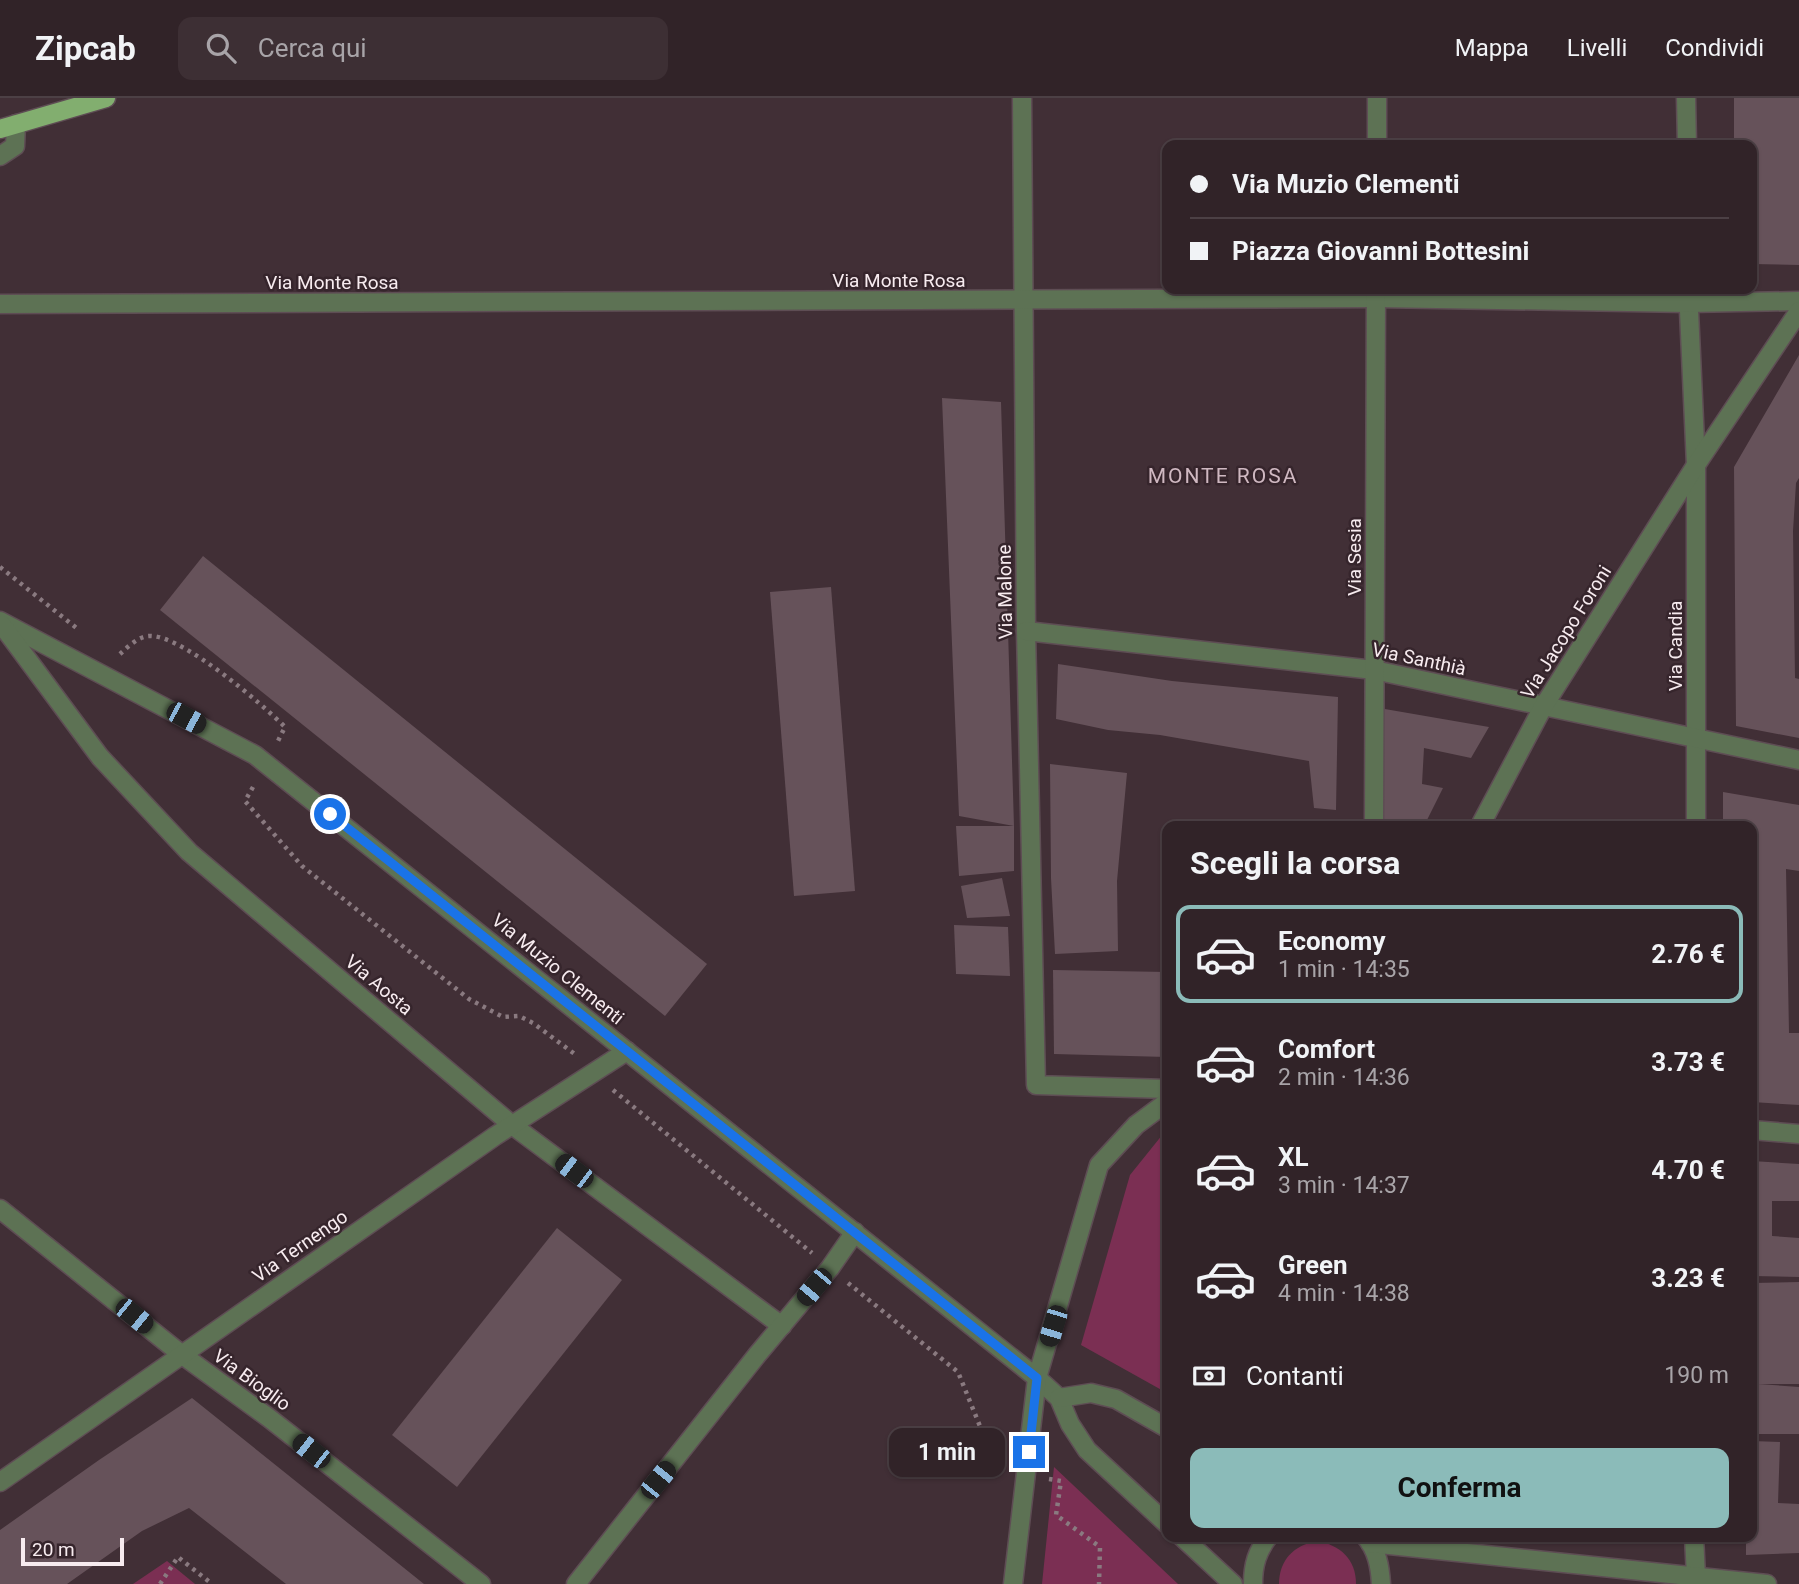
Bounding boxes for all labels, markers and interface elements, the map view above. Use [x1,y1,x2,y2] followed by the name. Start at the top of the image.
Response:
[178,17,668,80] search box
[35,29,136,68] text: Zipcab
[202,29,240,67] icon: search
[258,33,367,63] text: Cerca qui
[1455,34,1529,62] text: Mappa
[1567,34,1627,62] text: Livelli
[1665,34,1764,62] text: Condividi
[1232,169,1460,199] text: Via Muzio Clementi
[1232,236,1529,266] text: Piazza Giovanni Bottesini
[832,269,966,292] street label: Via Monte Rosa
[265,271,399,294] street label: Via Monte Rosa
[1148,464,1298,488] district label: MONTE ROSA
[1343,518,1366,596] street label: Via Sesia
[993,544,1017,640] street label: Via Malone
[1516,561,1616,703] street label: Via Jacopo Foroni
[1664,601,1687,691] street label: Via Candia
[1370,638,1468,680] street label: Via Santhià
[163,699,210,737] car
[314,798,346,830] route start
[1190,844,1400,882] text: Scegli la corsa
[487,909,629,1029] street label: Via Muzio Clementi
[1194,923,1257,986] icon: car
[1278,926,1385,956] text: Economy
[1651,939,1725,969] text: 2.76 €
[340,950,418,1020] street label: Via Aosta
[1278,956,1410,983] text: 1 min · 14:35
[1194,1031,1257,1094] icon: car
[1278,1034,1375,1064] text: Comfort
[1651,1047,1725,1077] text: 3.73 €
[1278,1064,1410,1091] text: 2 min · 14:36
[1194,1139,1257,1202] icon: car
[1278,1142,1309,1172] text: XL
[551,1150,598,1192] car
[1651,1155,1725,1185] text: 4.70 €
[1278,1172,1410,1199] text: 3 min · 14:37
[248,1205,352,1287] street label: Via Ternengo
[1194,1247,1257,1310] icon: car
[1278,1250,1348,1280] text: Green
[1651,1263,1725,1293] text: 3.23 €
[793,1264,836,1310] car
[1278,1280,1410,1307] text: 4 min · 14:38
[112,1295,157,1337] car
[1037,1303,1070,1349] car
[209,1344,295,1416] street label: Via Bioglio
[1190,1357,1228,1395] icon: cash
[1246,1361,1344,1391] text: Contanti
[1664,1362,1729,1389] text: 190 m
[889,1428,1004,1476] callout: 1 min
[288,1430,335,1472] car
[1013,1436,1045,1468] route end
[918,1439,976,1466] text: 1 min
[1190,1448,1729,1528] button: Conferma
[637,1457,680,1503] car
[21,1535,124,1567] scale bar
[32,1538,75,1561] text: 20 m

